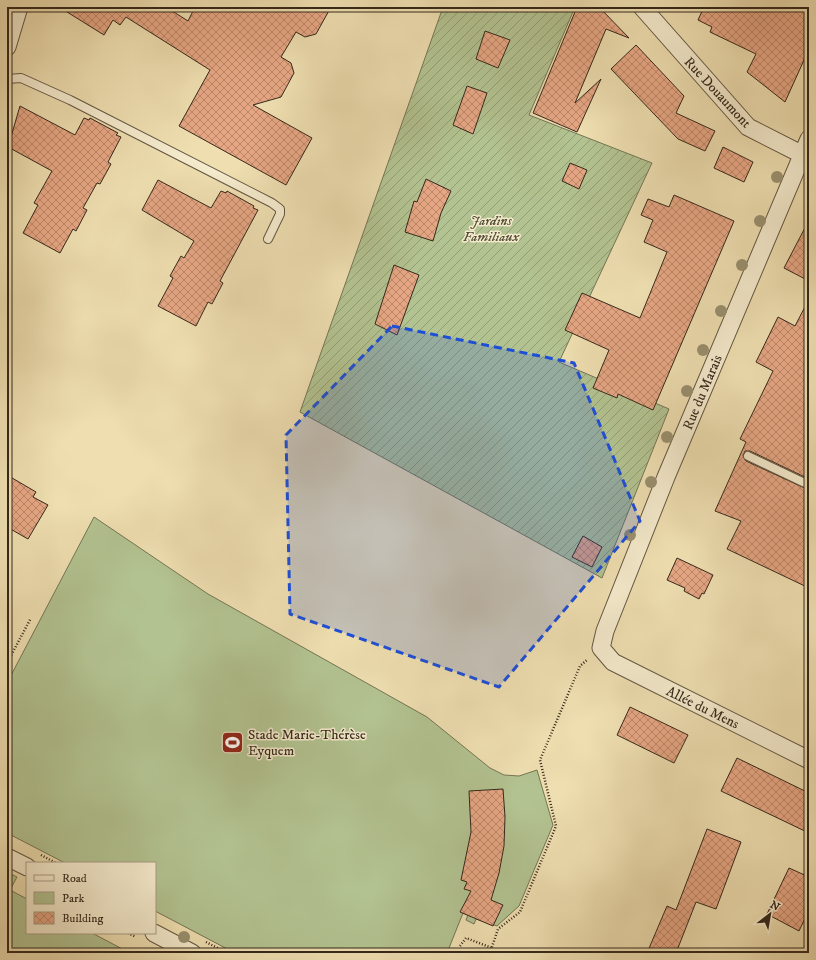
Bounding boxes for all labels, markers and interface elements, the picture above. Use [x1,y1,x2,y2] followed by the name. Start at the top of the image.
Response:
[680,53,755,132] street label: Rue Douaumont
[463,212,521,246] park label: Jardins Familiaux
[679,352,727,433] street label: Rue du Marais
[663,682,742,733] street label: Allée du Mens
[248,726,366,760] place label: Stade Marie-Thérèse Eyquem
[220,729,246,755] sports icon: Stade Marie-Thérèse Eyquem
[26,862,156,934] legend
[62,871,87,886] text: Road
[62,891,84,906] text: Park
[750,894,790,934] north arrow
[767,898,782,915] text: N
[62,911,103,926] text: Building

